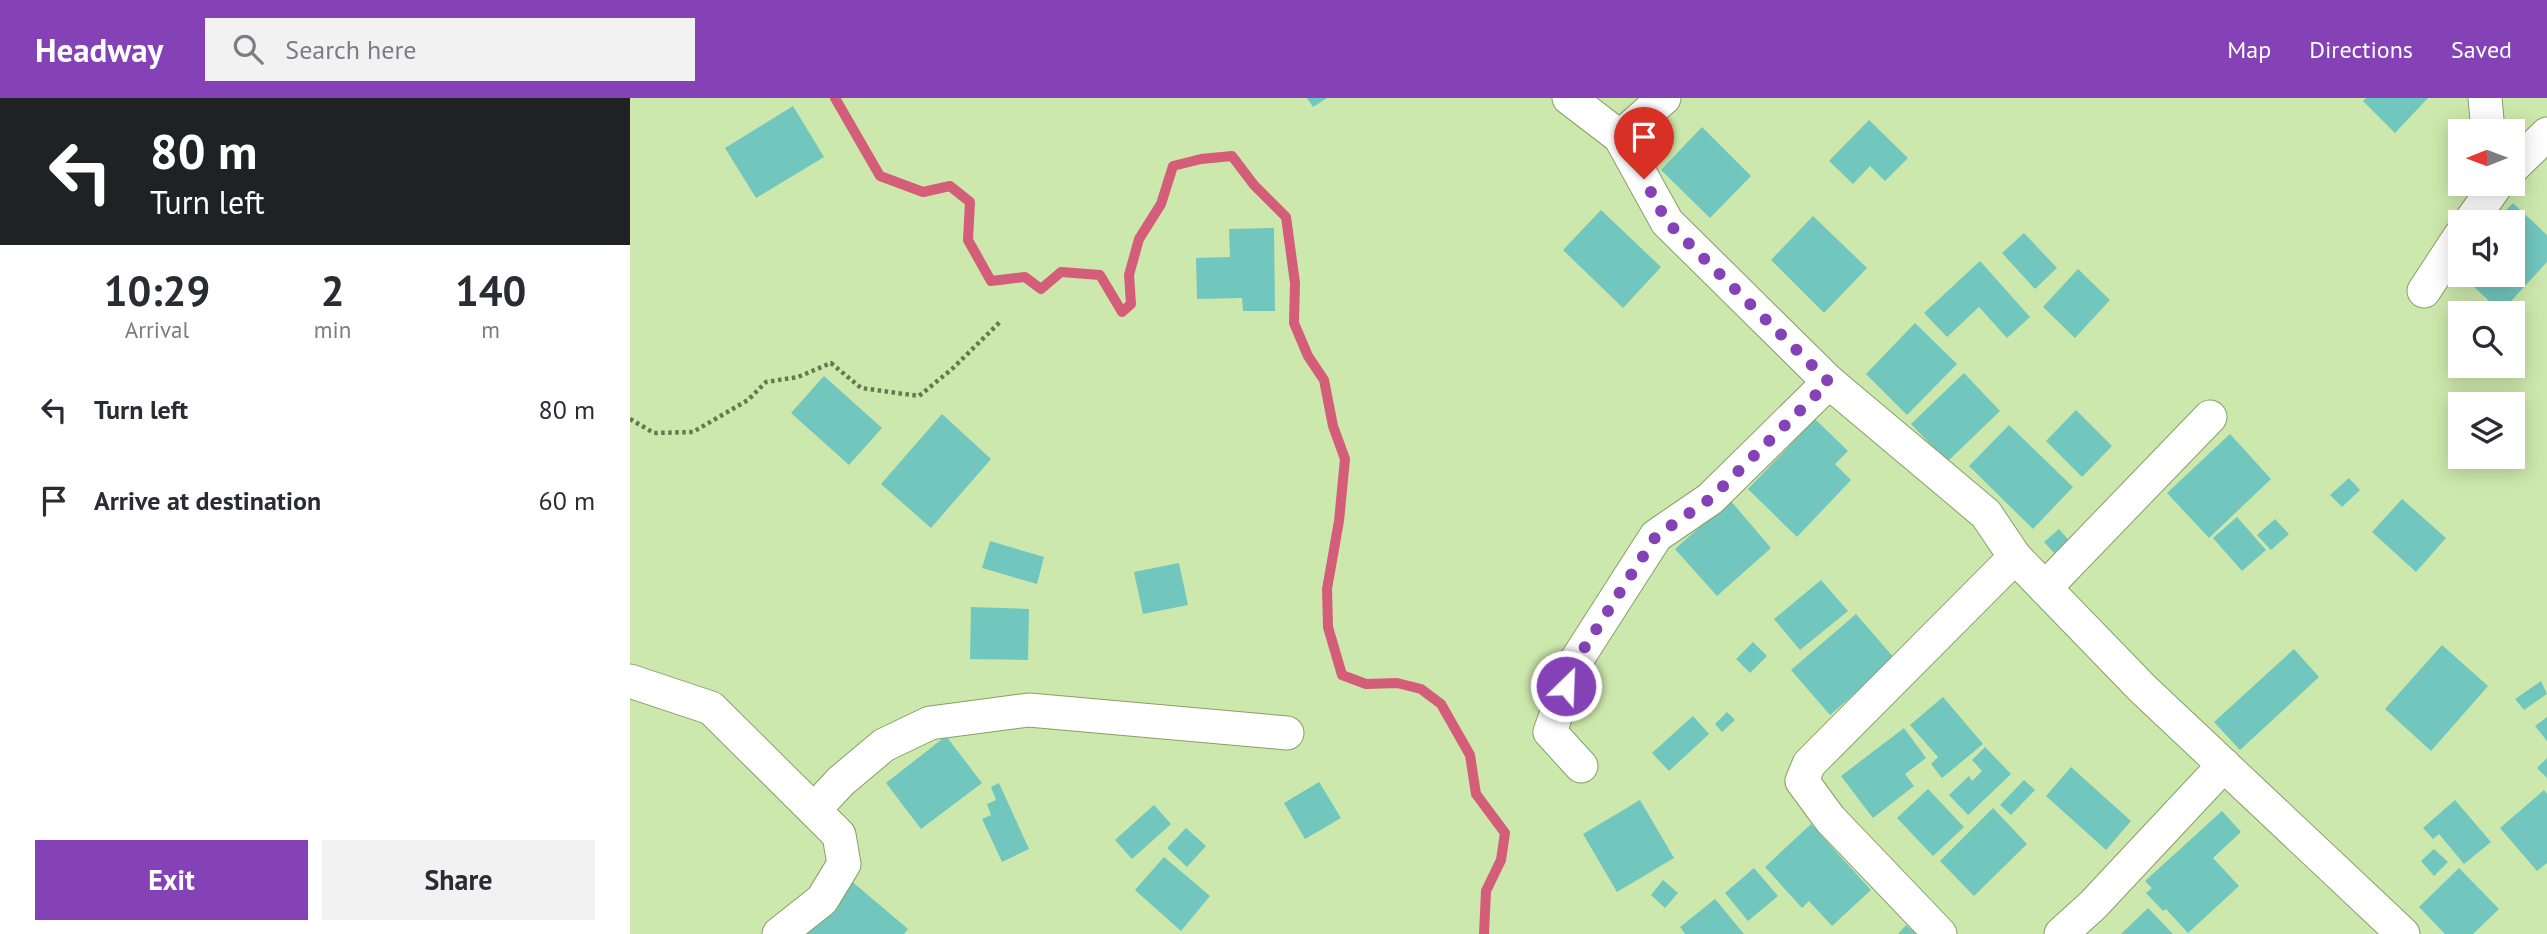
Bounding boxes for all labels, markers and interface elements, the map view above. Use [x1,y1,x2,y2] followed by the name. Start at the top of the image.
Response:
[205,18,695,81] search box
[35,28,163,71] text: Headway
[229,30,267,68] icon: search
[285,33,416,66] text: Search here
[2227,34,2271,65] text: Map
[2309,34,2413,65] text: Directions
[2451,34,2512,65] text: Saved
[1614,107,1674,179] pin
[1625,118,1663,156] icon: arrive
[150,119,257,183] text: 80 m
[2448,119,2525,196] north arrow
[2448,119,2525,469] map controls
[35,126,126,217] icon: left
[150,181,265,223] text: Turn left
[2448,210,2525,287] button: sound
[104,263,210,318] text: 10:29
[321,263,344,318] text: 2
[455,263,526,318] text: 140
[2448,301,2525,378] button: search
[125,315,189,344] text: Arrival
[314,315,351,344] text: min
[481,315,500,344] text: m
[35,391,73,429] icon: left
[2448,392,2525,469] button: layers
[94,393,188,426] text: Turn left
[539,393,595,426] text: 80 m
[35,482,73,520] icon: arrive
[94,484,321,517] text: Arrive at destination
[539,484,595,517] text: 60 m
[1529,649,1603,723] position arrow
[35,840,308,920] button: Exit
[322,840,595,920] button: Share

